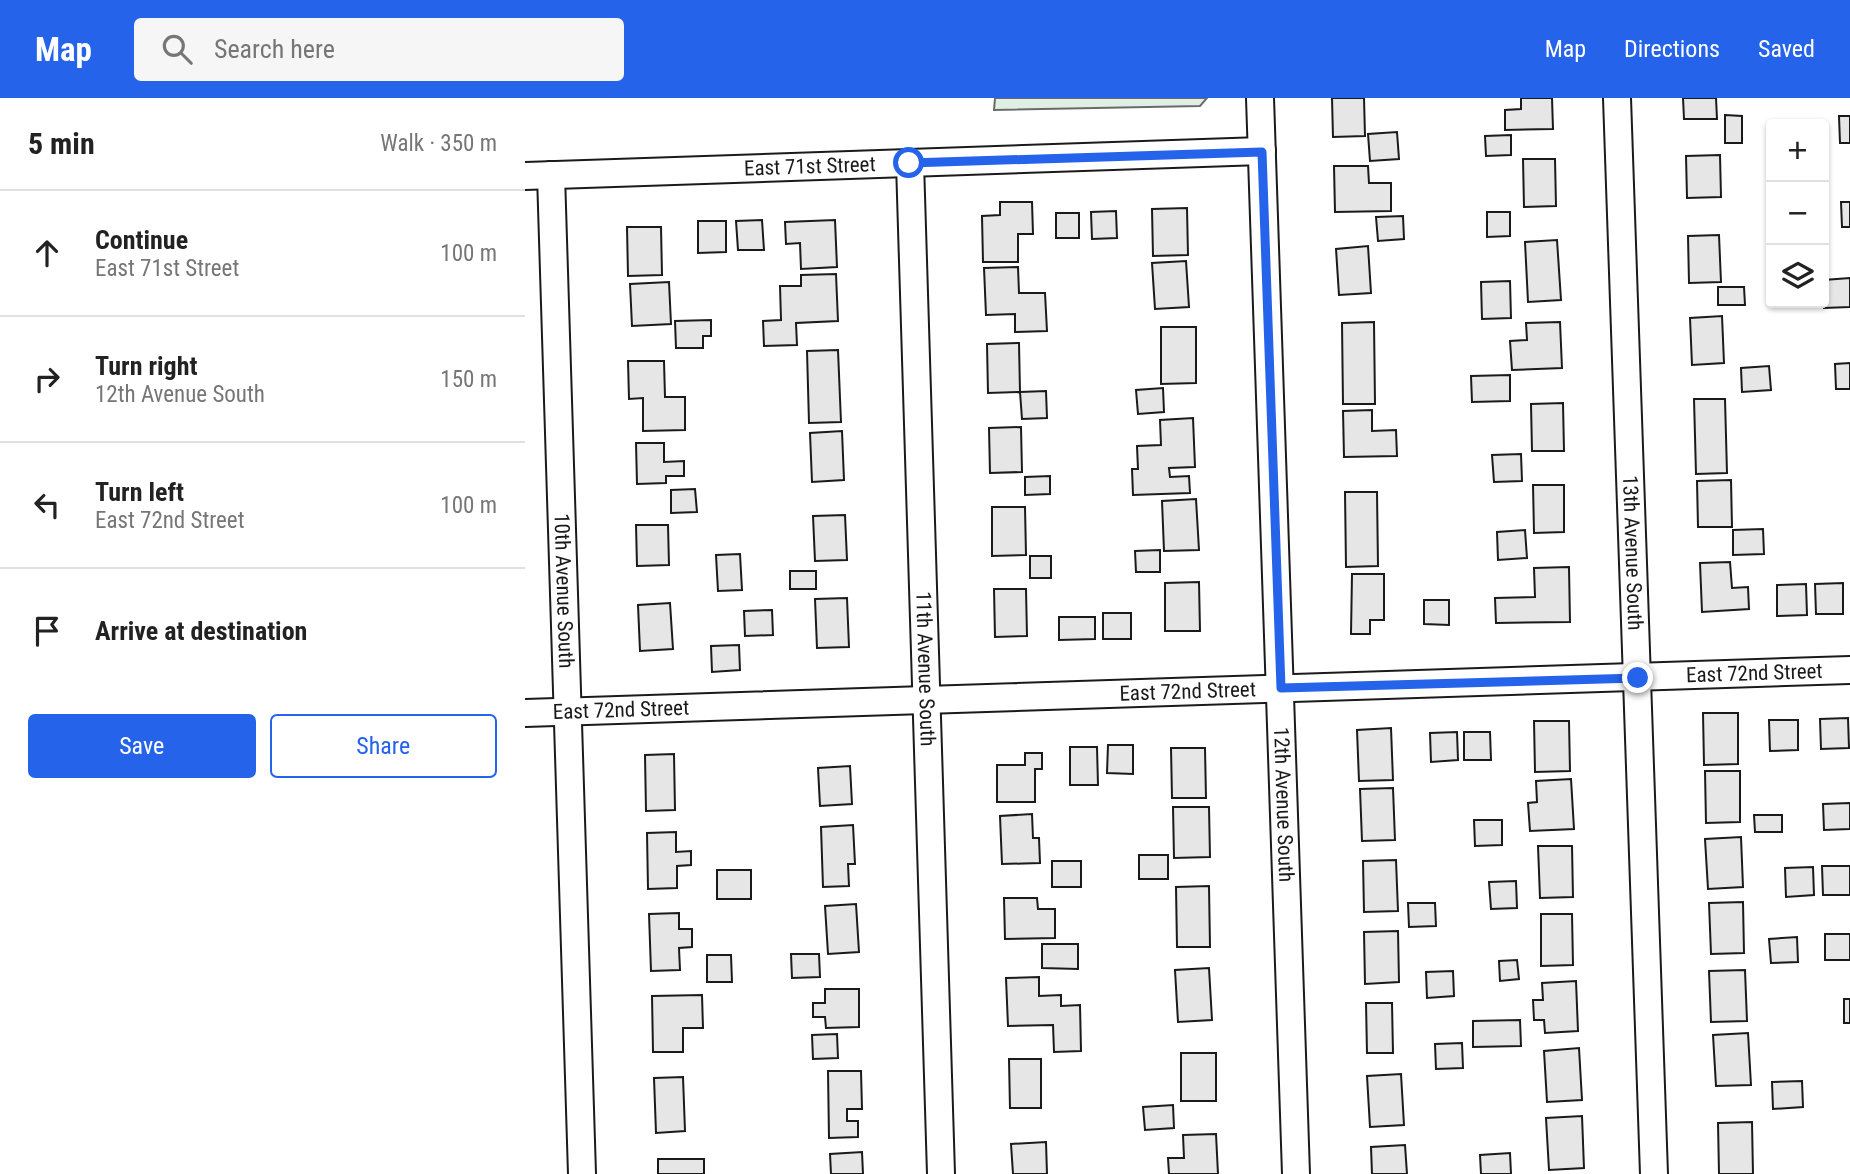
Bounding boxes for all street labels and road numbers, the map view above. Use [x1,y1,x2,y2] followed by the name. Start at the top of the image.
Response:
[744,152,876,181] street label: East 71st Street
[1618,475,1647,631] street label: 13th Avenue South
[550,513,578,669] street label: 10th Avenue South
[911,591,940,747] street label: 11th Avenue South
[1686,659,1823,687] street label: East 72nd Street
[1119,677,1256,706] street label: East 72nd Street
[552,696,690,724] street label: East 72nd Street
[1269,727,1298,883] street label: 12th Avenue South

